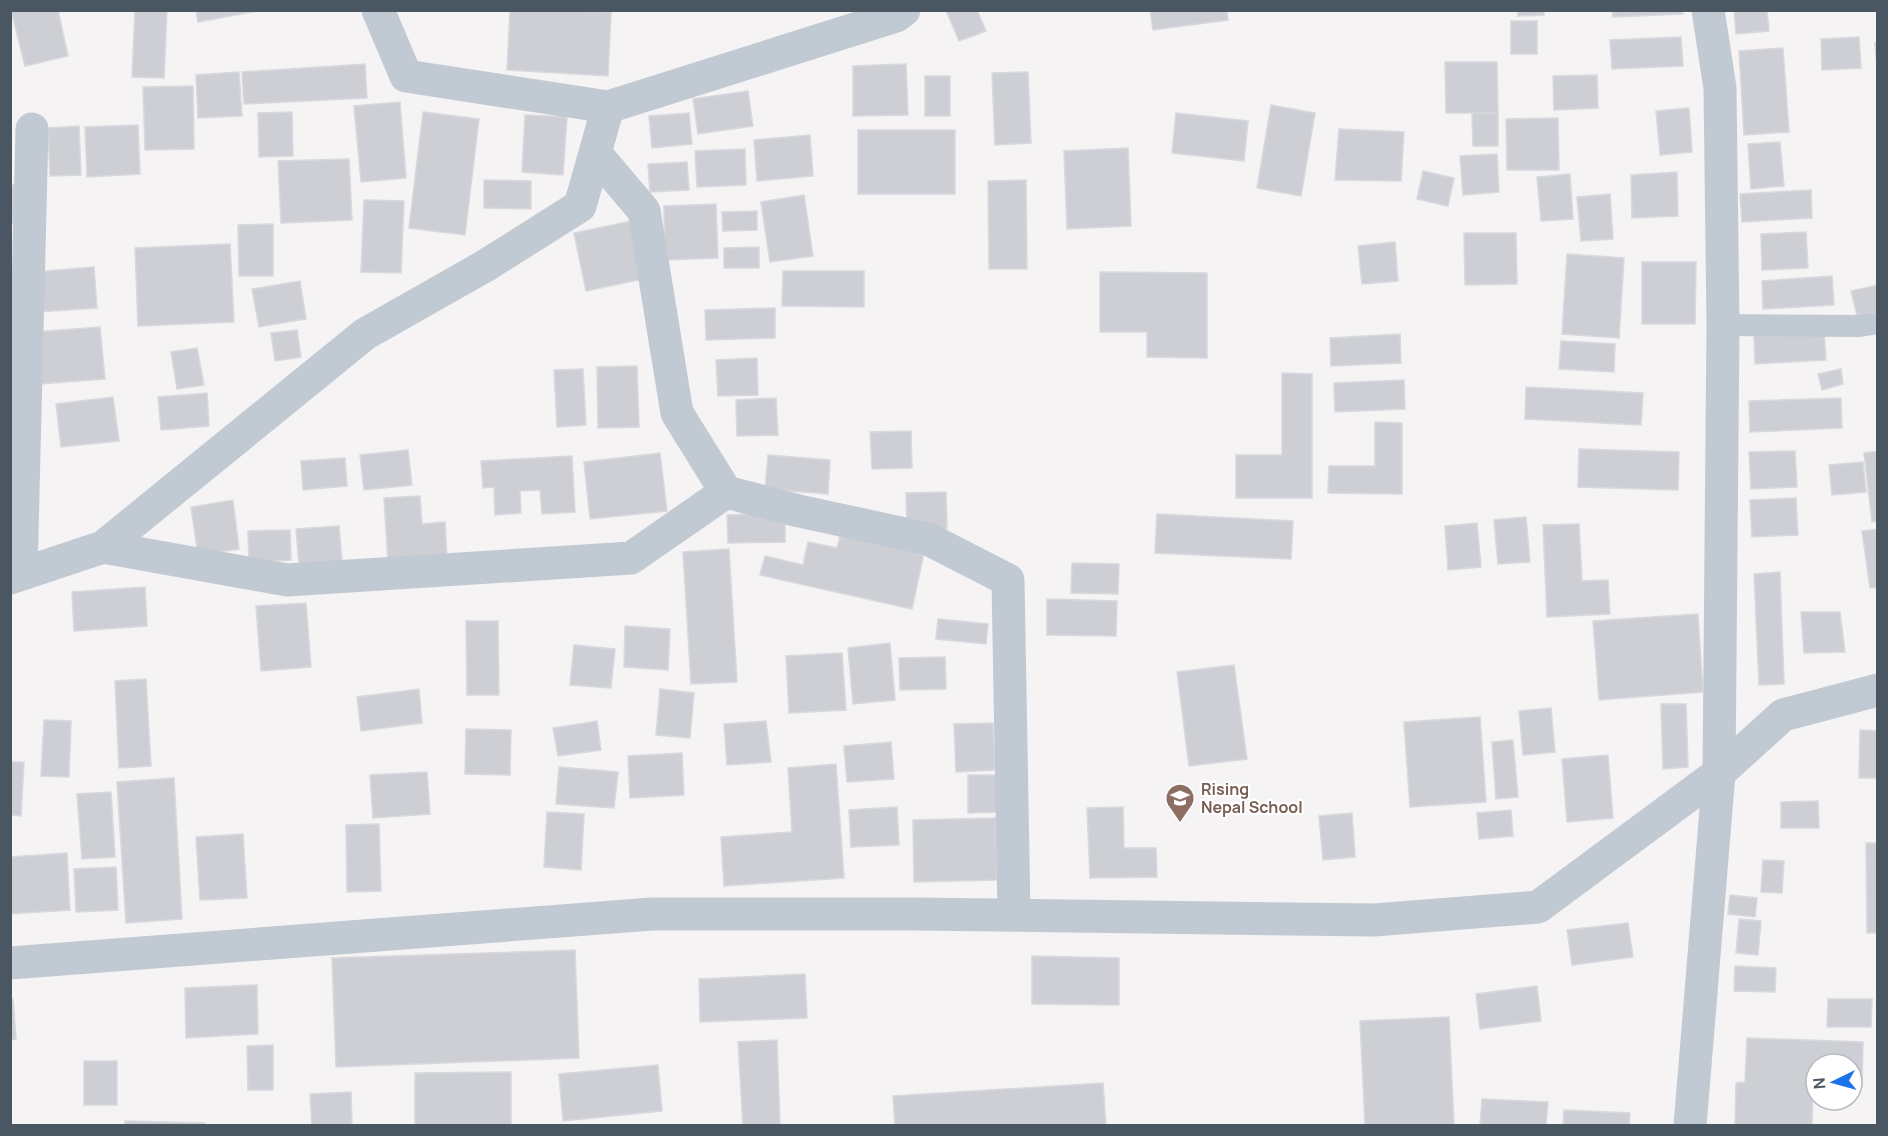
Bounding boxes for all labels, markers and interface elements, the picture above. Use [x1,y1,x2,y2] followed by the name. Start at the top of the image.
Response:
[1201,778,1303,818] place label: Rising Nepal School
[1164,782,1196,824] school or university icon: Rising Nepal School
[1804,1052,1864,1112] north arrow
[1808,1077,1831,1090] text: N

